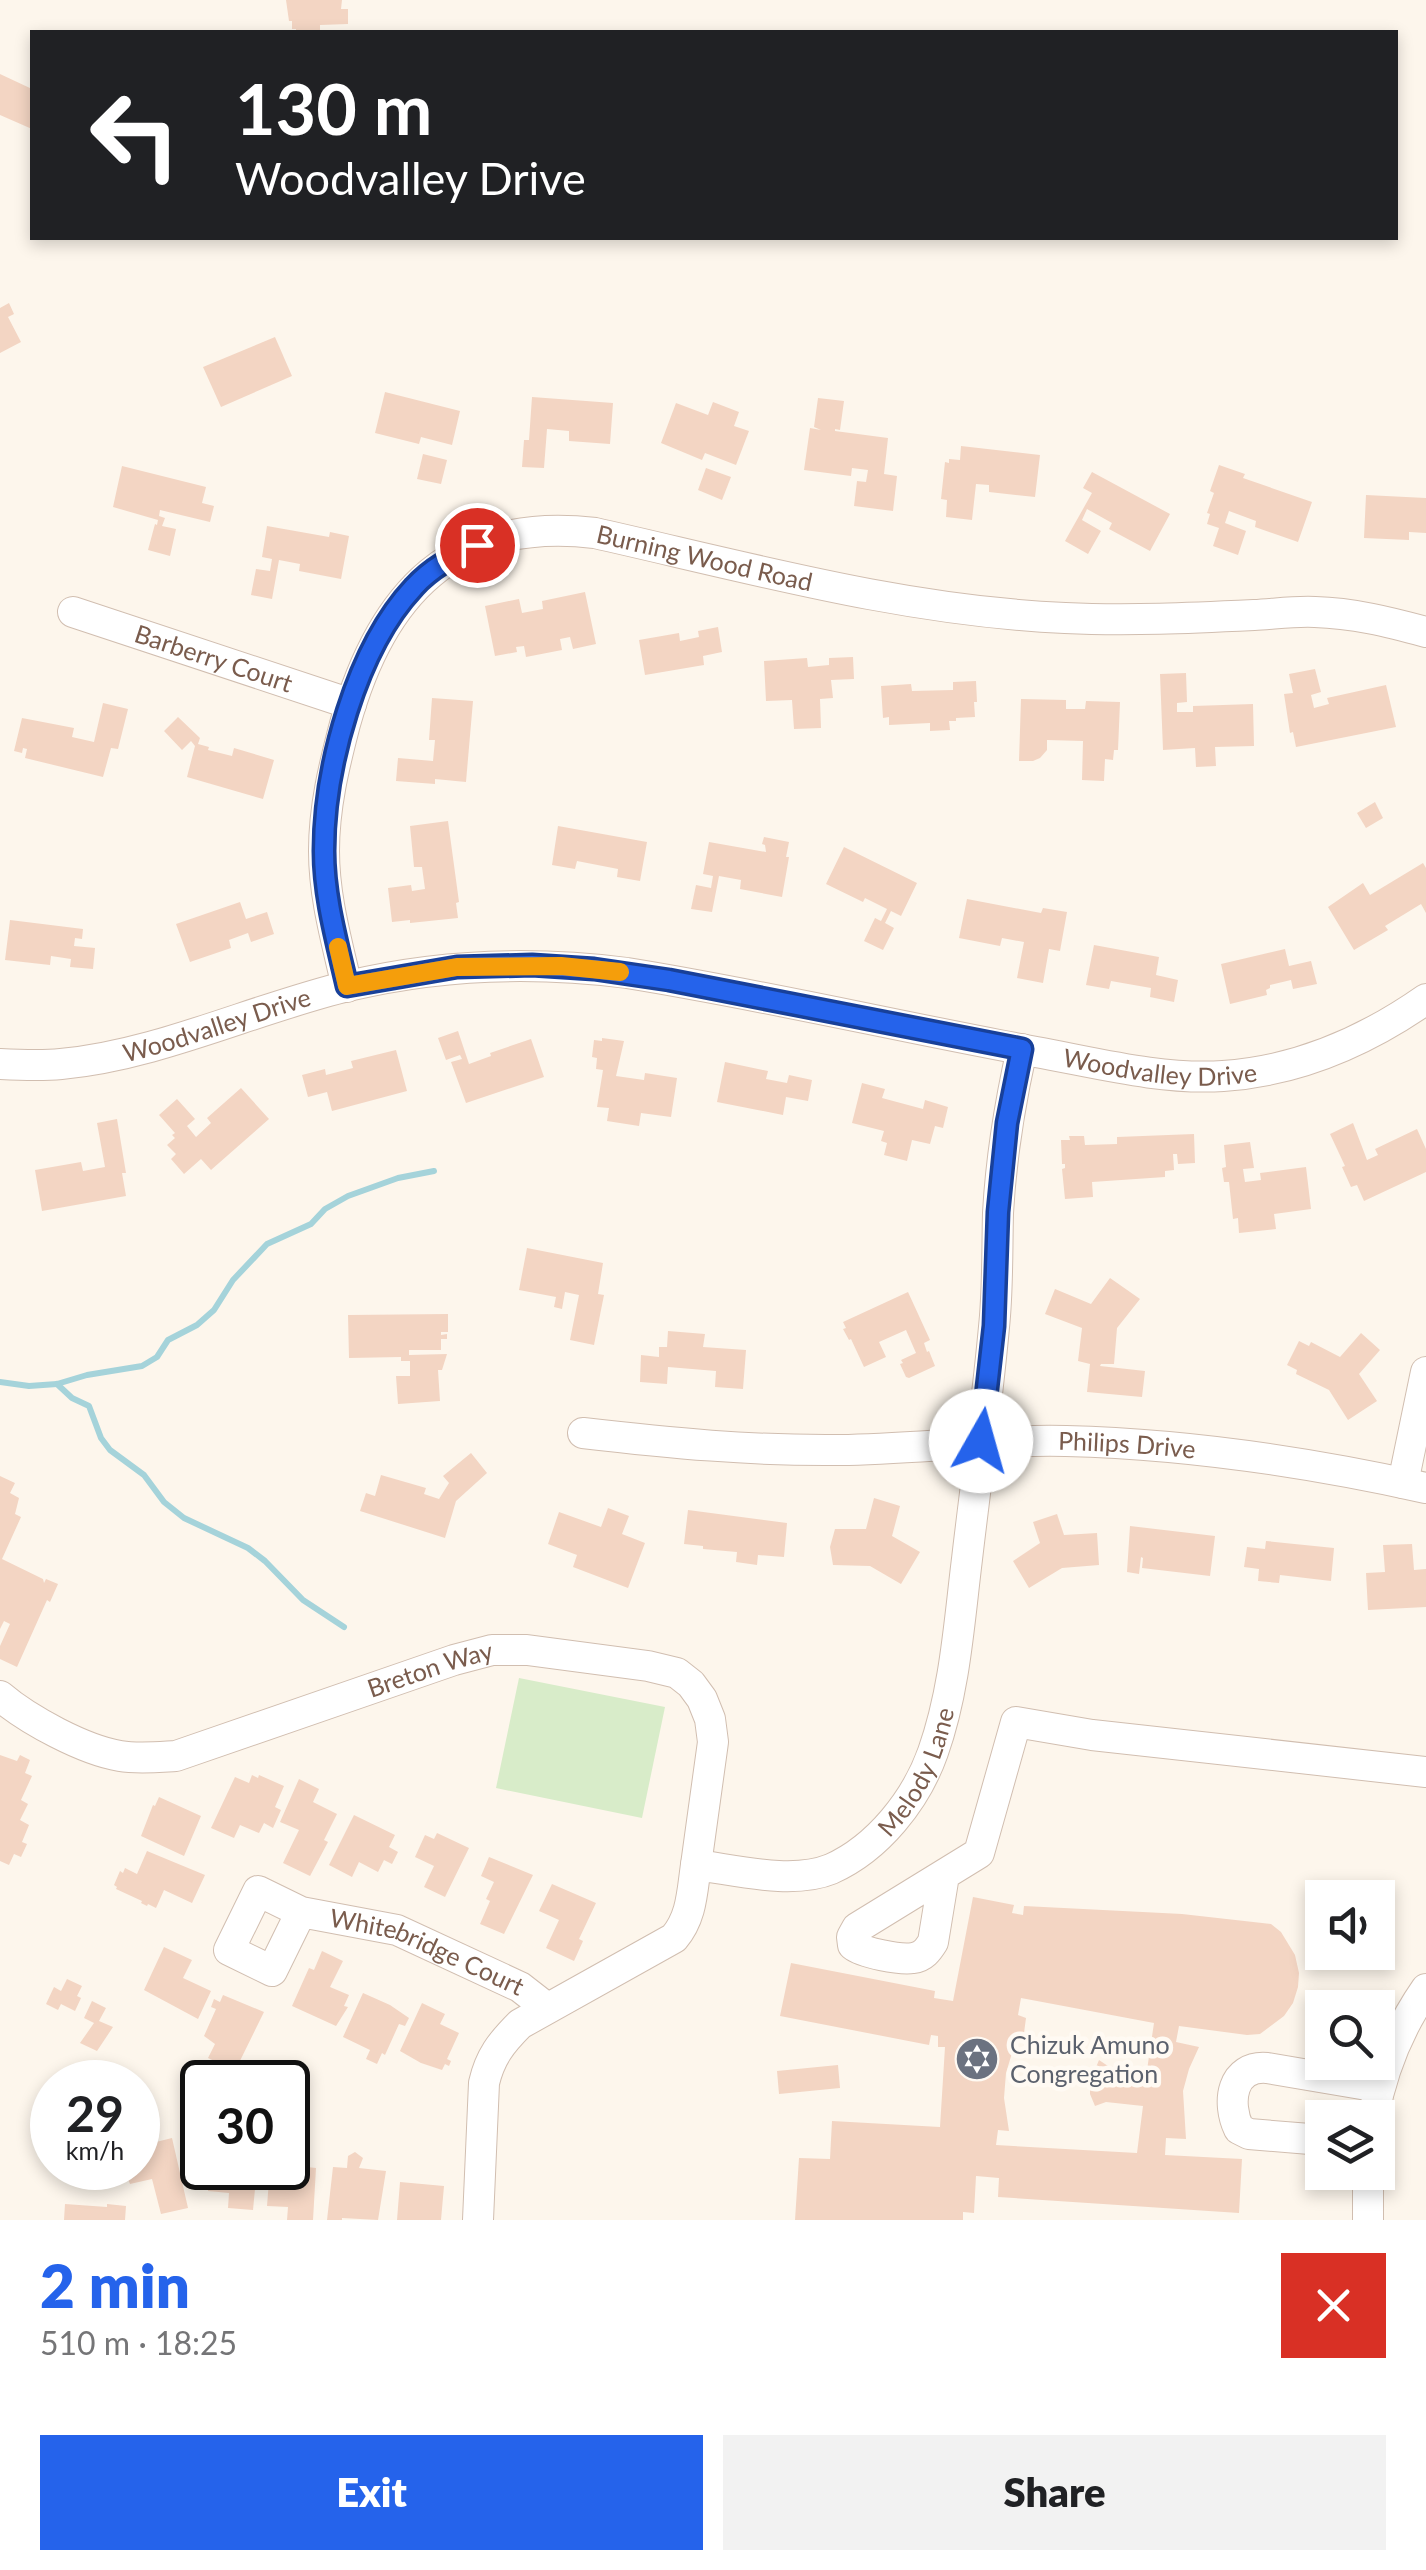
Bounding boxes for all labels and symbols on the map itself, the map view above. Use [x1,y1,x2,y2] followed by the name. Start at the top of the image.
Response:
[435,503,520,588] pin
[594,518,815,596] street label: Burning Wood Road
[131,617,297,698] street label: Barberry Court
[120,981,314,1067] street label: Woodvalley Drive
[1061,1042,1259,1091] street label: Woodvalley Drive
[929,1389,1033,1493] position arrow
[1058,1425,1197,1464] street label: Philips Drive
[363,1634,496,1703] street label: Breton Way
[871,1704,959,1842] street label: Melody Lane
[328,1902,529,2001] street label: Whitebridge Court
[1010,2029,1170,2088] place label: Chizuk Amuno Congregation
[954,2036,1000,2082] synagogue icon: Chizuk Amuno Congregation
[180,2060,310,2190] speed limit sign: 30

